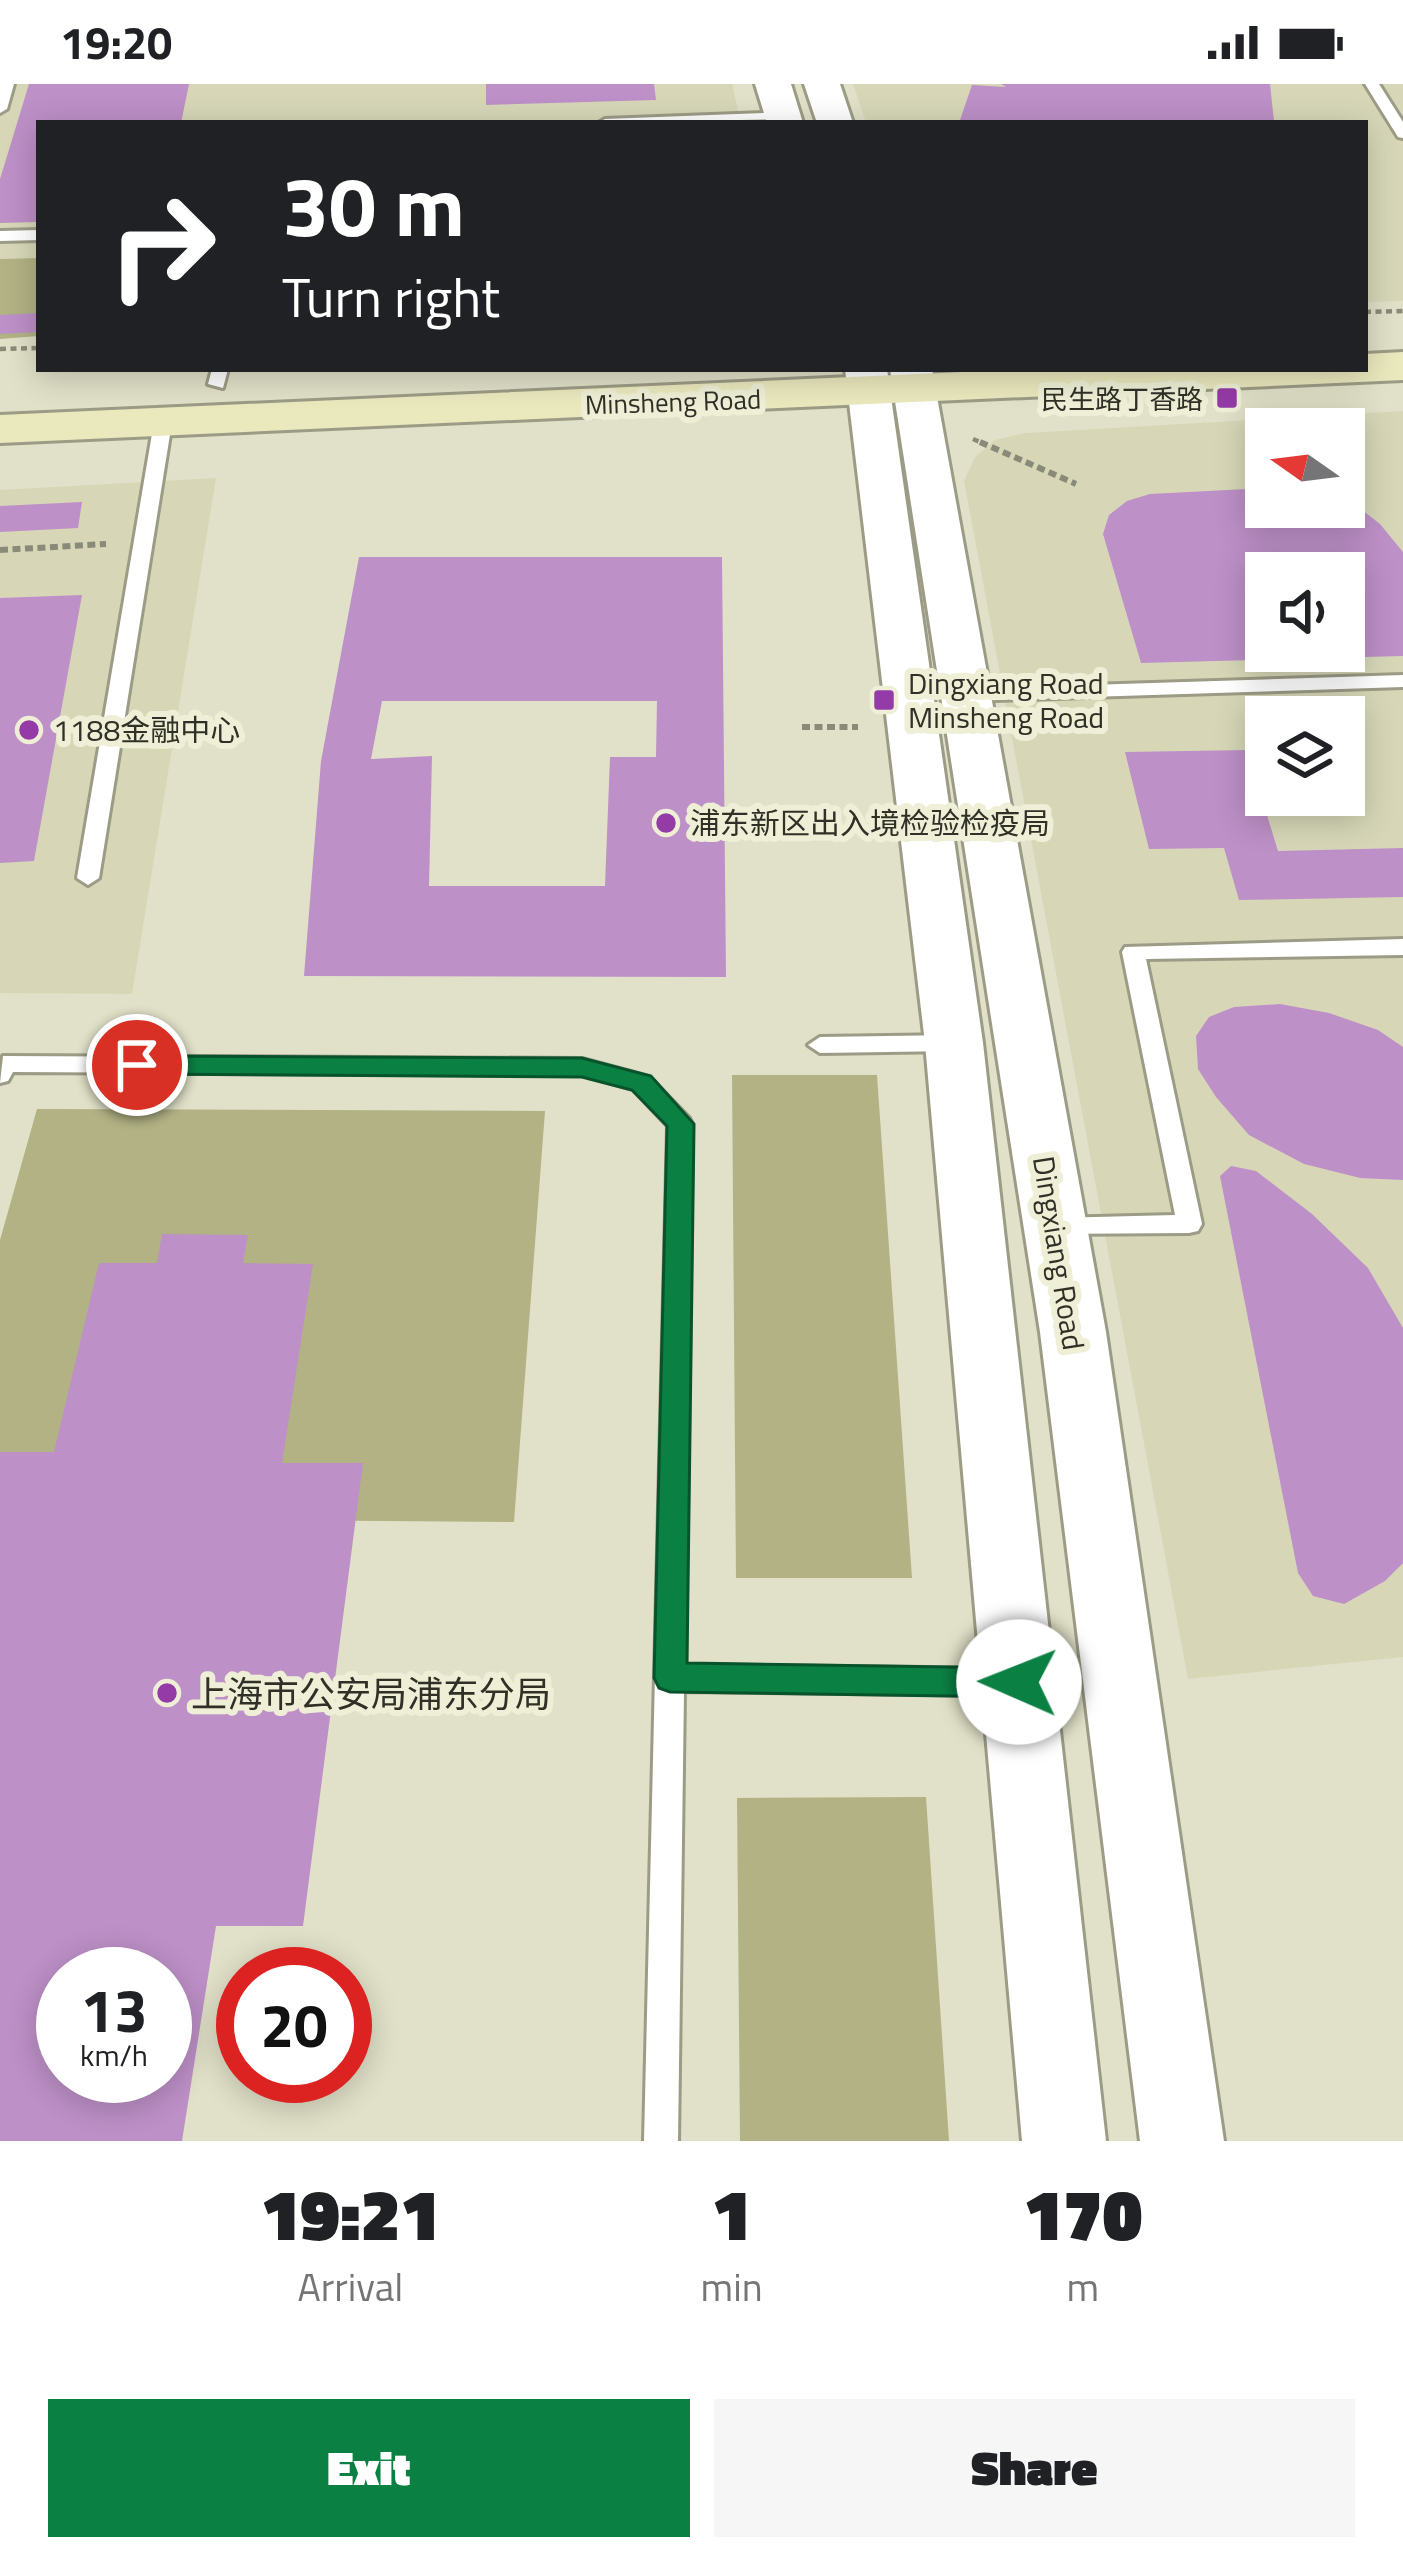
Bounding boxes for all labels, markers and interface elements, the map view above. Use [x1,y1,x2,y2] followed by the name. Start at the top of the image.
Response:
[60,8,172,76] text: 19:20
[282,141,465,269] text: 30 m
[84,168,240,324] icon: right
[282,256,500,338] text: Turn right
[584,377,762,425] street label: Minsheng Road
[1041,378,1203,419] place label: 民生路丁香路
[1214,385,1240,411] marker: 民生路丁香路
[1245,408,1365,528] north arrow
[1245,408,1365,816] map controls
[1245,552,1365,672] button: sound
[908,660,1104,740] place label: Dingxiang Road Minsheng Road
[871,687,897,713] marker: Dingxiang Road Minsheng Road
[1245,696,1365,816] button: layers
[53,707,240,753] place label: 1188金融中心
[16,717,42,743] marker: 1188金融中心
[690,800,1050,846] place label: 浦东新区出入境检验检疫局
[653,810,679,836] marker: 浦东新区出入境检验检疫局
[86,1014,188,1116] pin
[104,1032,170,1098] icon: arrive
[1021,1153,1097,1353] street label: Dingxiang Road
[956,1619,1082,1745] position arrow
[191,1666,551,1721] place label: 上海市公安局浦东分局
[154,1680,180,1706] marker: 上海市公安局浦东分局
[216,1947,372,2103] speed limit sign: 20
[80,1964,148,2055] text: 13
[80,2032,148,2078] text: km/h
[261,2158,440,2268] text: 19:21
[712,2158,751,2268] text: 1
[1023,2158,1142,2268] text: 170
[297,2257,403,2316] text: Arrival
[701,2257,763,2316] text: min
[1067,2257,1099,2316] text: m
[48,2399,690,2537] button: Exit
[714,2399,1355,2537] button: Share

